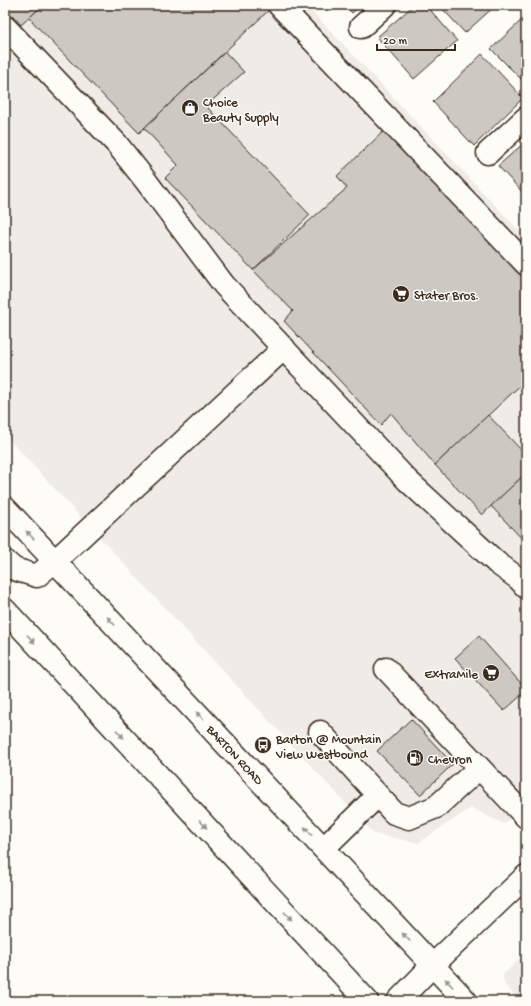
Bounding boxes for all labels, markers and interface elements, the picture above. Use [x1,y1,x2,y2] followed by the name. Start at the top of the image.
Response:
[377,26,455,52] scale bar
[383,35,408,49] text: 20 m
[202,96,279,126] place label: Choice Beauty Supply
[180,98,200,118] shop icon: Choice Beauty Supply
[391,284,411,304] supermarket icon: Stater Bros.
[414,289,479,304] place label: Stater Bros.
[26,530,35,539] one-way arrow
[106,616,116,626] one-way arrow
[27,634,36,644] one-way arrow
[481,663,501,683] supermarket icon: ExtraMile
[425,668,478,683] place label: ExtraMile
[195,711,205,721] one-way arrow
[202,722,266,789] street label: BARTON ROAD
[115,729,124,739] one-way arrow
[275,733,382,763] place label: Barton @ Mountain View Westbound
[253,735,273,755] bus stop icon: Barton @ Mountain View Westbound
[405,748,425,768] fuel station icon: Chevron
[428,753,473,768] place label: Chevron
[199,819,208,830] one-way arrow
[304,827,313,836] one-way arrow
[284,911,293,921] one-way arrow
[402,932,411,942] one-way arrow
[445,978,454,988] one-way arrow

